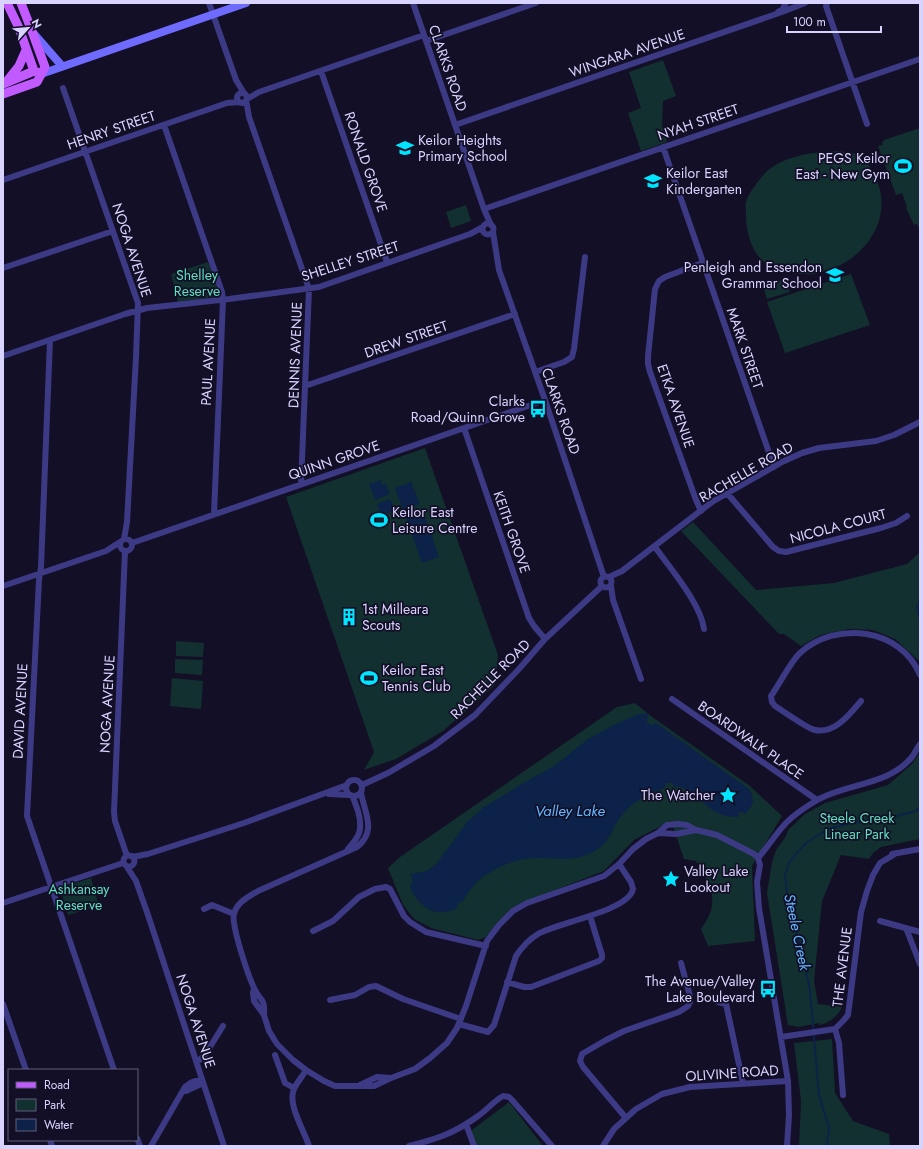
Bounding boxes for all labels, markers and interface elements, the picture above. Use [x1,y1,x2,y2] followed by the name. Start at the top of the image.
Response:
[8,8,48,48] north arrow
[787,8,881,34] scale bar
[793,13,826,31] text: 100 m
[28,16,46,31] text: N
[424,22,472,114] street label: CLARKS ROAD
[566,24,688,82] street label: WINGARA AVENUE
[655,99,742,145] street label: NYAH STREET
[64,105,158,154] street label: HENRY STREET
[339,109,393,215] street label: RONALD GROVE
[418,130,507,166] place label: Keilor Heights Primary School
[395,138,415,158] school or university icon: Keilor Heights Primary School
[796,148,890,184] place label: PEGS Keilor East - New Gym
[893,156,913,176] sports icon: PEGS Keilor East - New Gym
[666,163,742,199] place label: Keilor East Kindergarten
[643,171,663,191] school or university icon: Keilor East Kindergarten
[107,200,157,300] street label: NOGA AVENUE
[299,236,402,286] street label: SHELLEY STREET
[684,257,822,293] place label: Penleigh and Essendon Grammar School
[174,265,220,301] park label: Shelley Reserve
[825,265,845,285] school or university icon: Penleigh and Essendon Grammar School
[283,302,307,408] street label: DENNIS AVENUE
[722,305,768,392] street label: MARK STREET
[362,315,451,363] street label: DREW STREET
[196,318,220,406] street label: PAUL AVENUE
[652,361,700,451] street label: ETKA AVENUE
[537,365,585,457] street label: CLARKS ROAD
[411,391,525,427] place label: Clarks Road/Quinn Grove
[528,399,548,419] bus stop icon: Clarks Road/Quinn Grove
[286,435,382,485] street label: QUINN GROVE
[695,437,797,507] street label: RACHELLE ROAD
[489,488,535,576] street label: KEITH GROVE
[392,502,477,538] place label: Keilor East Leisure Centre
[788,503,889,548] street label: NICOLA COURT
[369,510,389,530] sports icon: Keilor East Leisure Centre
[362,599,428,635] place label: 1st Milleara Scouts
[339,607,359,627] building icon: 1st Milleara Scouts
[446,635,534,723] street label: RACHELLE ROAD
[94,655,120,753] street label: NOGA AVENUE
[382,660,451,696] place label: Keilor East Tennis Club
[8,663,32,759] street label: DAVID AVENUE
[359,668,379,688] sports icon: Keilor East Tennis Club
[694,696,808,784] street label: BOARDWALK PLACE
[641,785,715,805] place label: The Watcher
[718,785,738,805] place icon: The Watcher
[535,800,605,822] water label: Valley Lake
[820,808,895,844] park label: Steele Creek Linear Park
[684,861,749,897] place label: Valley Lake Lookout
[661,869,681,889] place icon: Valley Lake Lookout
[49,879,110,915] park label: Ashkansay Reserve
[778,892,816,973] water label: Steele Creek
[827,926,857,1008] street label: THE AVENUE
[171,971,221,1071] street label: NOGA AVENUE
[645,971,756,1007] place label: The Avenue/Valley Lake Boulevard
[758,979,778,999] bus stop icon: The Avenue/Valley Lake Boulevard
[685,1060,779,1086] street label: OLIVINE ROAD
[8,1069,138,1141] legend
[44,1076,70,1094] text: Road
[44,1096,66,1114] text: Park
[44,1116,75,1134] text: Water

